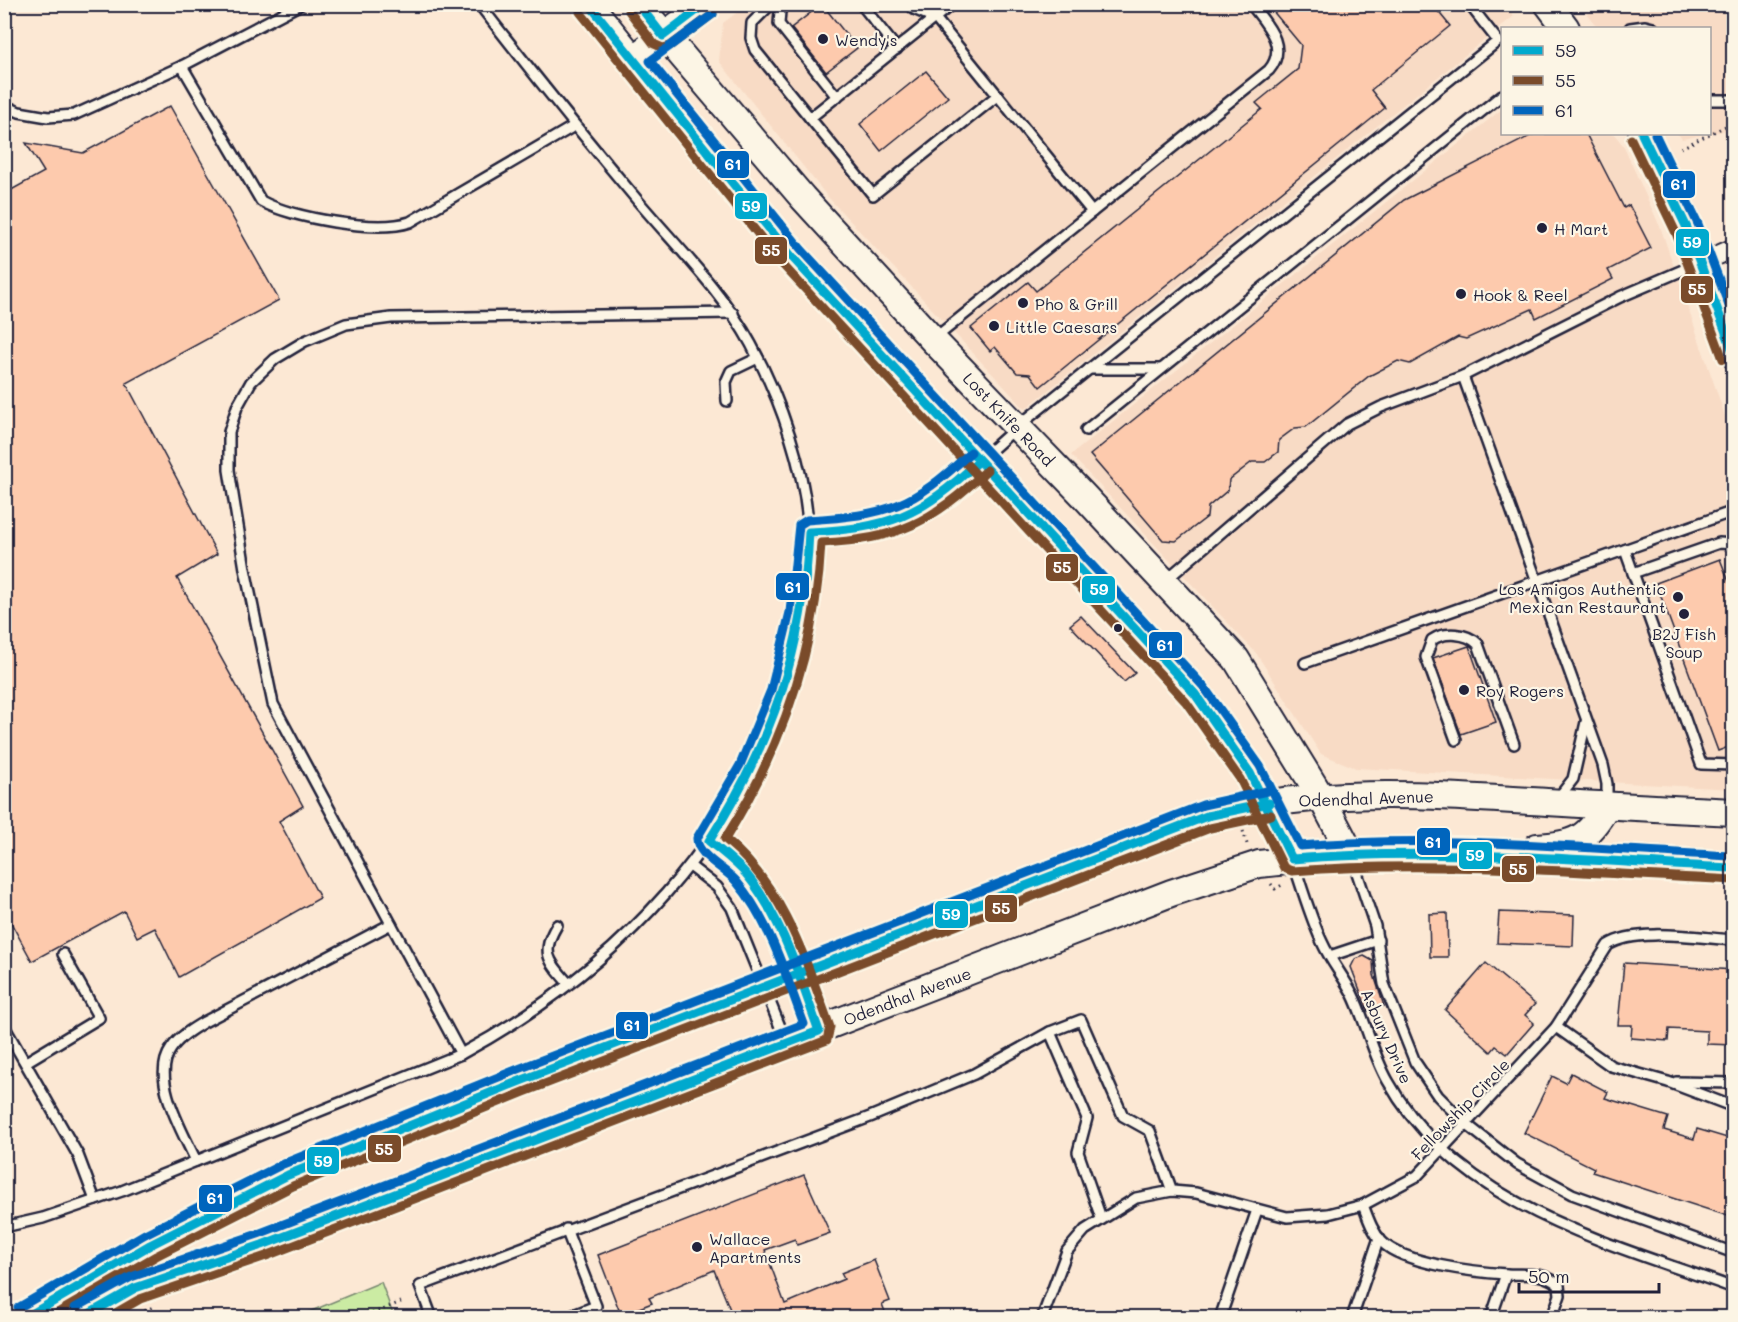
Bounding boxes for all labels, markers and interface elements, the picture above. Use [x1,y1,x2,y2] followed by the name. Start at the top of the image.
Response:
[1501,27,1711,135] legend
[835,29,898,50] place label: Wendy's
[816,32,830,46] marker: Wendy's
[1555,38,1576,62] text: 59
[1555,68,1576,92] text: 55
[1555,98,1574,122] text: 61
[716,150,750,179] line badge: 61
[725,153,741,174] text: 61
[1662,170,1696,199] line badge: 61
[1671,173,1687,194] text: 61
[734,192,768,220] line badge: 59
[742,195,761,216] text: 59
[1554,218,1608,239] place label: H Mart
[1535,221,1549,235] marker: H Mart
[1675,228,1710,257] line badge: 59
[1683,231,1702,252] text: 59
[754,236,788,265] line badge: 55
[762,239,780,260] text: 55
[1680,275,1714,304] line badge: 55
[1688,278,1706,299] text: 55
[1473,284,1568,305] place label: Hook & Reel
[1454,287,1468,301] marker: Hook & Reel
[1035,293,1118,314] place label: Pho & Grill
[1016,296,1030,310] marker: Pho & Grill
[1006,316,1117,337] place label: Little Caesars
[987,319,1001,333] marker: Little Caesars
[959,368,1059,470] street label: Lost Knife Road
[1045,553,1079,582] line badge: 55
[1053,556,1071,577] text: 55
[775,572,810,601] line badge: 61
[1081,575,1116,604] line badge: 59
[785,576,801,597] text: 61
[1090,578,1109,599] text: 59
[1499,578,1666,617] place label: Los Amigos Authentic Mexican Restaurant
[1671,590,1685,604] marker: Los Amigos Authentic Mexican Restaurant
[1677,607,1691,621] marker: B2J Fish Soup
[1112,622,1124,634] unlabelled marker
[1652,623,1716,662] place label: B2J Fish Soup
[1148,631,1183,659] line badge: 61
[1157,634,1173,655] text: 61
[1476,680,1564,701] place label: Roy Rogers
[1457,683,1471,697] marker: Roy Rogers
[1298,785,1434,811] street label: Odendhal Avenue
[1416,827,1451,856] line badge: 61
[1425,831,1441,852] text: 61
[1458,841,1493,870] line badge: 59
[1466,844,1485,865] text: 59
[1501,855,1535,883] line badge: 55
[1509,858,1527,879] text: 55
[984,894,1018,923] line badge: 55
[992,897,1010,918] text: 55
[934,900,969,929] line badge: 59
[942,903,961,924] text: 59
[840,962,974,1030] street label: Odendhal Avenue
[1357,985,1417,1087] street label: Asbury Drive
[615,1011,649,1040] line badge: 61
[624,1014,640,1035] text: 61
[1406,1054,1514,1164] street label: Fellowship Circle
[367,1134,402,1163] line badge: 55
[375,1138,393,1159] text: 55
[306,1146,340,1175] line badge: 59
[314,1150,333,1171] text: 59
[198,1184,233,1213] line badge: 61
[207,1187,223,1208] text: 61
[709,1228,801,1267] place label: Wallace Apartments
[690,1240,704,1254] marker: Wallace Apartments
[1519,1256,1658,1294] scale bar
[1528,1264,1570,1288] text: 50 m

